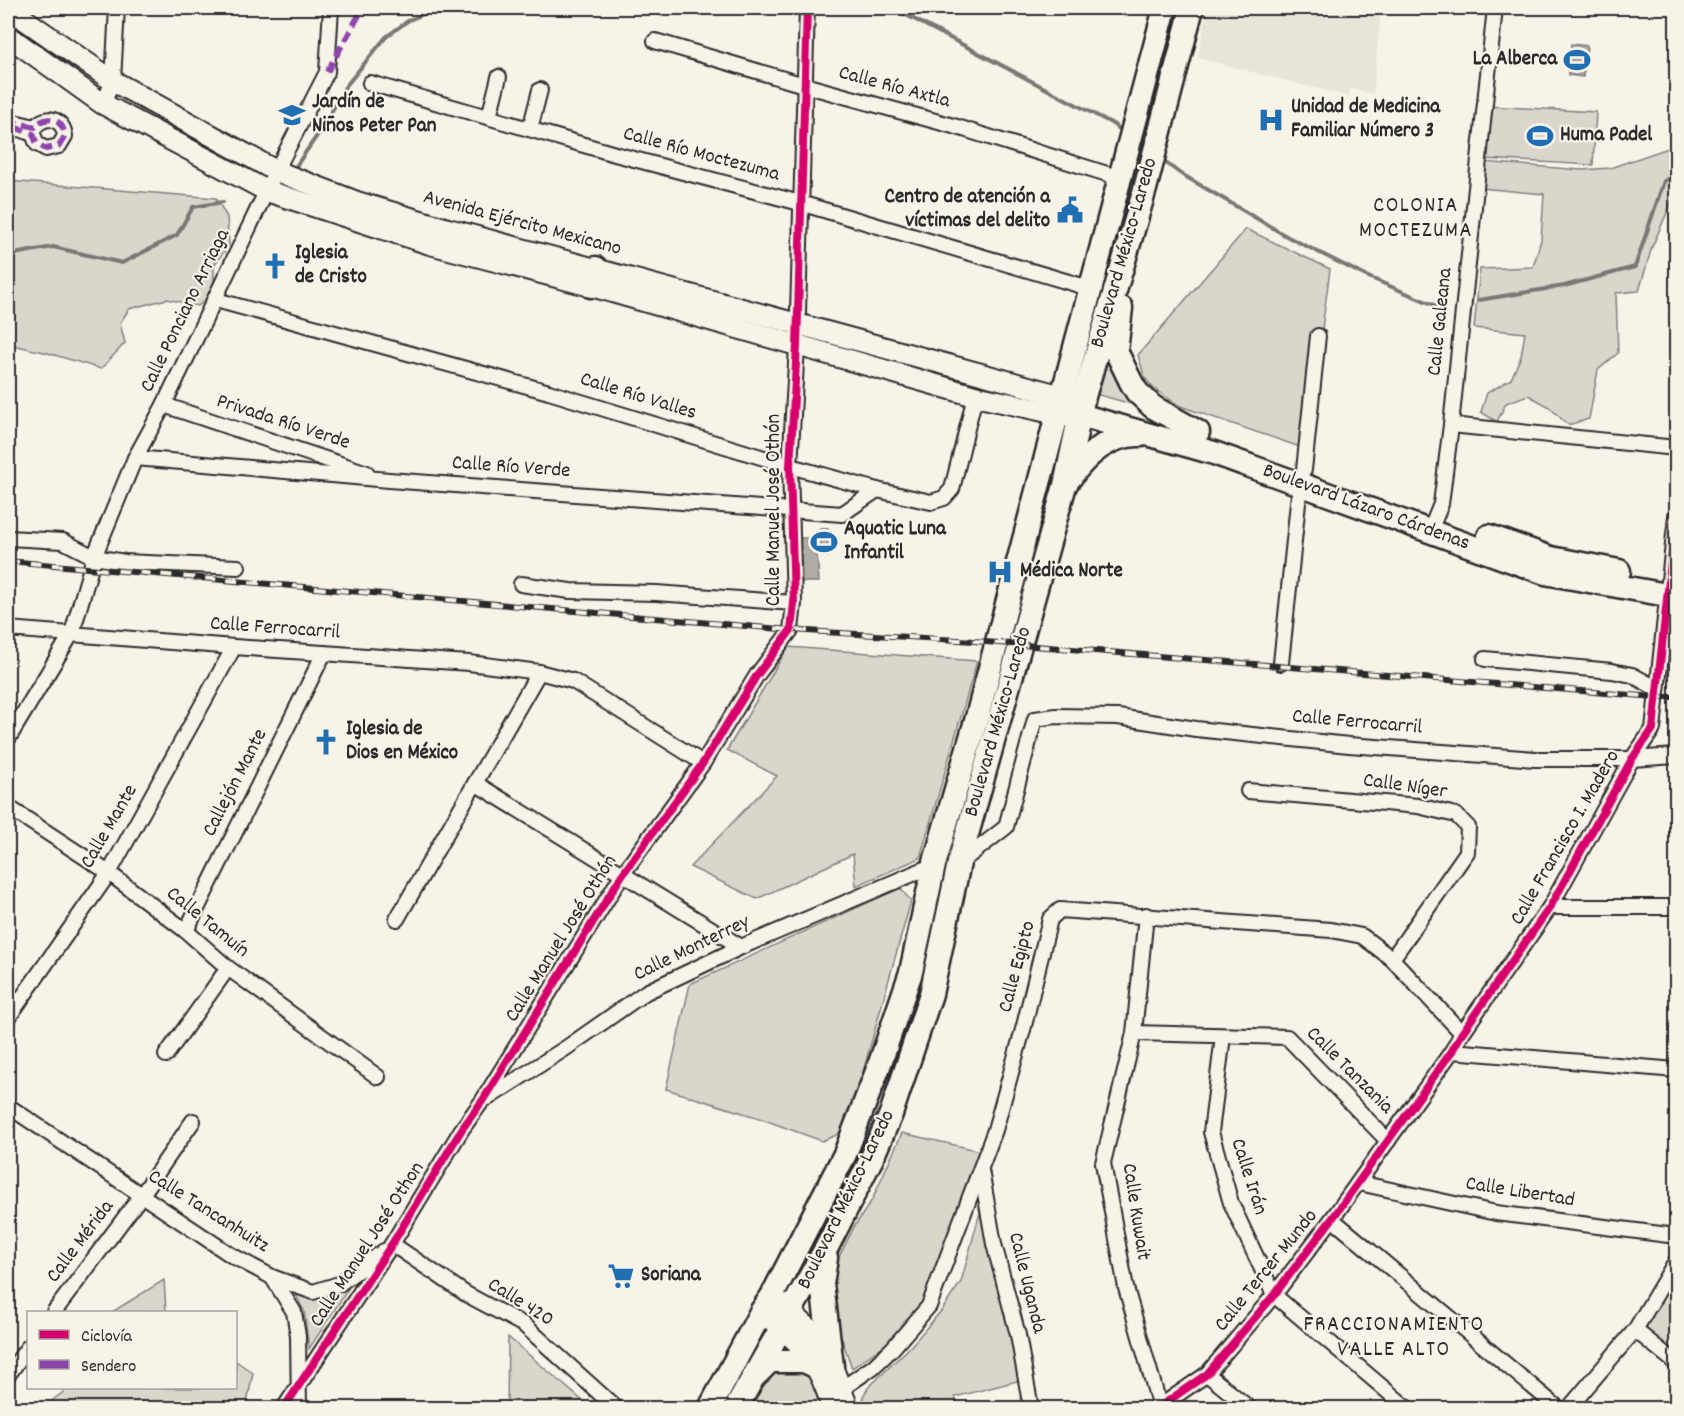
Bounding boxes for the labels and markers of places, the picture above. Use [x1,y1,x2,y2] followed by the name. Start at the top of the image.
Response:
[1473,45,1558,75] place label: La Alberca
[1562,45,1592,75] sports icon: La Alberca
[312,88,437,142] place label: Jardín de Niños Peter Pan
[1291,93,1441,147] place label: Unidad de Medicina Familiar Número 3
[277,100,307,130] school or university icon: Jardín de Niños Peter Pan
[1256,105,1286,135] hospital icon: Unidad de Medicina Familiar Número 3
[1525,121,1555,151] sports icon: Huma Padel
[1560,121,1653,151] place label: Huma Padel
[885,183,1051,237] place label: Centro de atención a víctimas del delito
[1055,195,1085,225] public building icon: Centro de atención a víctimas del delito
[295,239,367,293] place label: Iglesia de Cristo
[260,251,290,281] church icon: Iglesia de Cristo
[844,515,947,569] place label: Aquatic Luna Infantil
[809,527,839,557] sports icon: Aquatic Luna Infantil
[985,557,1015,587] hospital icon: Médica Norte
[1020,557,1123,587] place label: Médica Norte
[346,715,458,769] place label: Iglesia de Dios en México
[311,727,341,757] church icon: Iglesia de Dios en México
[606,1261,636,1291] supermarket icon: Soriana
[641,1261,702,1291] place label: Soriana

